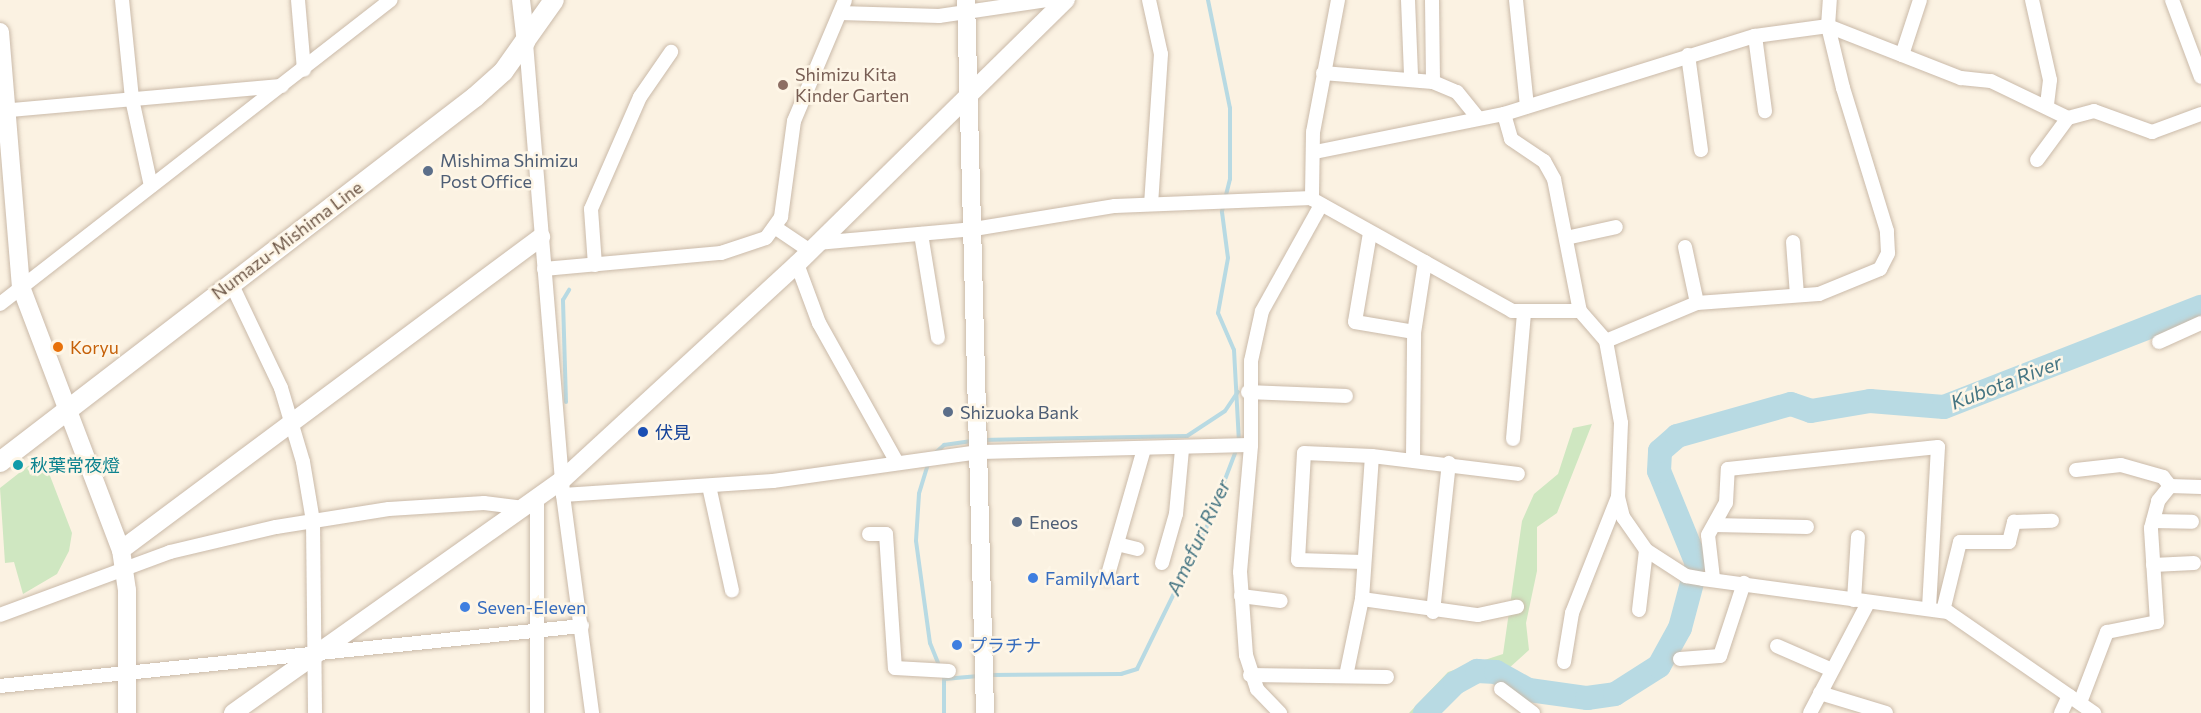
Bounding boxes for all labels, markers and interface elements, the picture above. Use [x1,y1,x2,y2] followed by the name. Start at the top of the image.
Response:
[795,64,909,106] place label: Shimizu Kita Kinder Garten
[776,78,790,92] marker: Shimizu Kita Kinder Garten
[440,150,578,192] place label: Mishima Shimizu Post Office
[421,164,435,178] marker: Mishima Shimizu Post Office
[207,176,367,304] street label: Numazu-Mishima Line
[70,336,119,358] place label: Koryu
[51,340,65,354] marker: Koryu
[1947,350,2065,414] water label: Kubota River
[960,401,1079,423] place label: Shizuoka Bank
[941,405,955,419] marker: Shizuoka Bank
[655,421,691,443] place label: 伏見
[636,425,650,439] marker: 伏見
[30,454,120,476] place label: 秋葉常夜燈
[11,458,25,472] marker: 秋葉常夜燈
[1161,475,1235,599] water label: Amefuri River
[1029,511,1078,533] place label: Eneos
[1010,515,1024,529] marker: Eneos
[1045,567,1140,589] place label: FamilyMart
[1026,571,1040,585] marker: FamilyMart
[477,596,586,618] place label: Seven-Eleven
[458,600,472,614] marker: Seven-Eleven
[969,634,1041,656] place label: プラチナ
[950,638,964,652] marker: プラチナ

